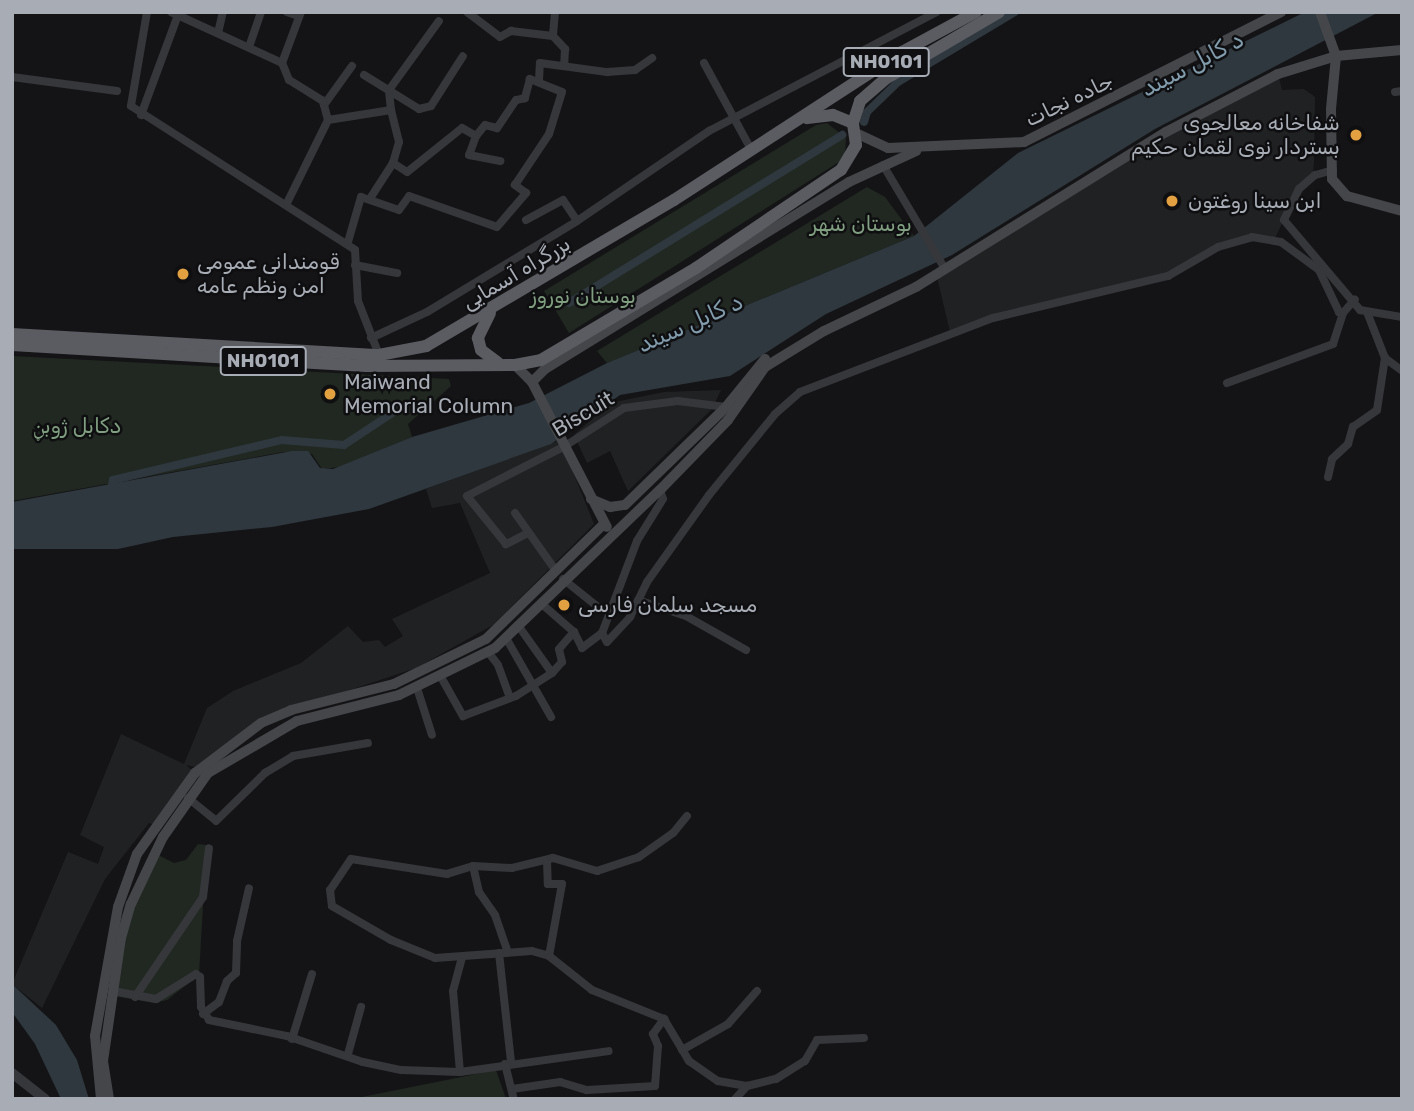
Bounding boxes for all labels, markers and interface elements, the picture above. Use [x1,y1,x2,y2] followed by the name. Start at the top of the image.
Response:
[1136,25,1248,103] water label: د کابل سيند
[842,46,930,78] road number: NH0101
[1021,68,1117,132] street label: جاده نجات
[1131,110,1340,160] place label: شفاخانه معالجوی بستردار نوی لقمان حکیم
[1346,125,1366,145] marker: شفاخانه معالجوی بستردار نوی لقمان حکیم
[1188,188,1322,214] place label: ابن سینا روغتون
[1162,191,1182,211] marker: ابن سینا روغتون
[810,211,912,237] park label: بوستان شهر
[457,231,575,315] street label: بزرگراه آسمایی
[197,249,339,299] place label: قومندانی عمومی امن ونظم عامه
[175,266,191,282] marker: قومندانی عمومی امن ونظم عامه
[530,283,636,309] park label: بوستان نوروز
[633,288,747,358] water label: د کابل سيند
[219,346,307,376] road number: NH0101
[344,369,513,419] place label: Maiwand Memorial Column
[322,386,338,402] marker: Maiwand Memorial Column
[548,386,618,442] street label: Biscuit
[33,413,121,439] park label: دکابل ژوبڼ
[578,592,757,618] place label: مسجد سلمان فارسی
[556,597,572,613] marker: مسجد سلمان فارسی

